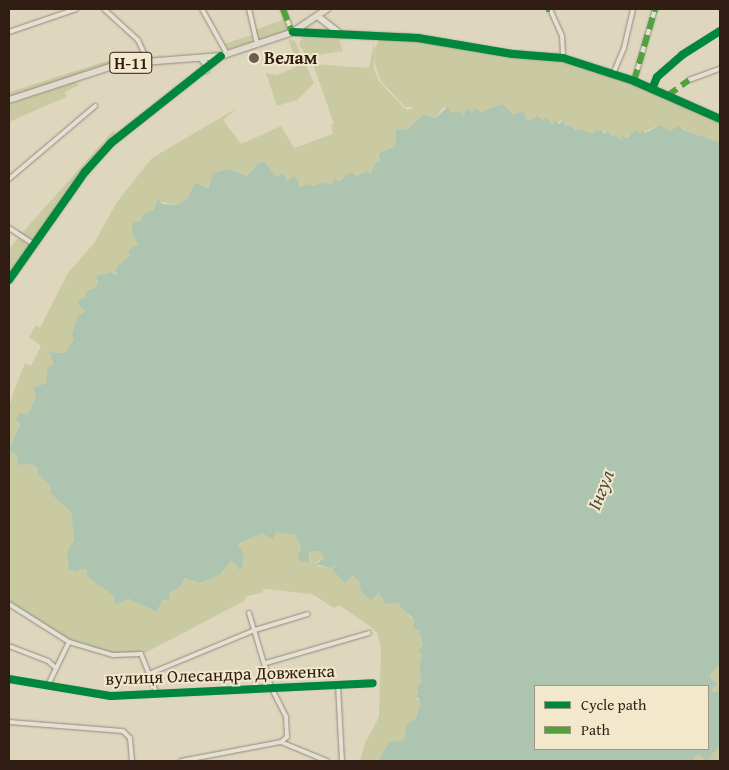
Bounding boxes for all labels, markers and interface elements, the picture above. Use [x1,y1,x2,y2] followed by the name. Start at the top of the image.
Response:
[264,47,317,69] place label: Велам
[108,49,154,76] road number: Н-11
[248,52,260,64] marker: Велам
[583,467,619,513] water label: Інгул
[105,660,335,690] street label: вулиця Олесандра Довженка
[534,685,709,750] legend
[581,694,647,715] text: Cycle path
[581,719,610,740] text: Path

